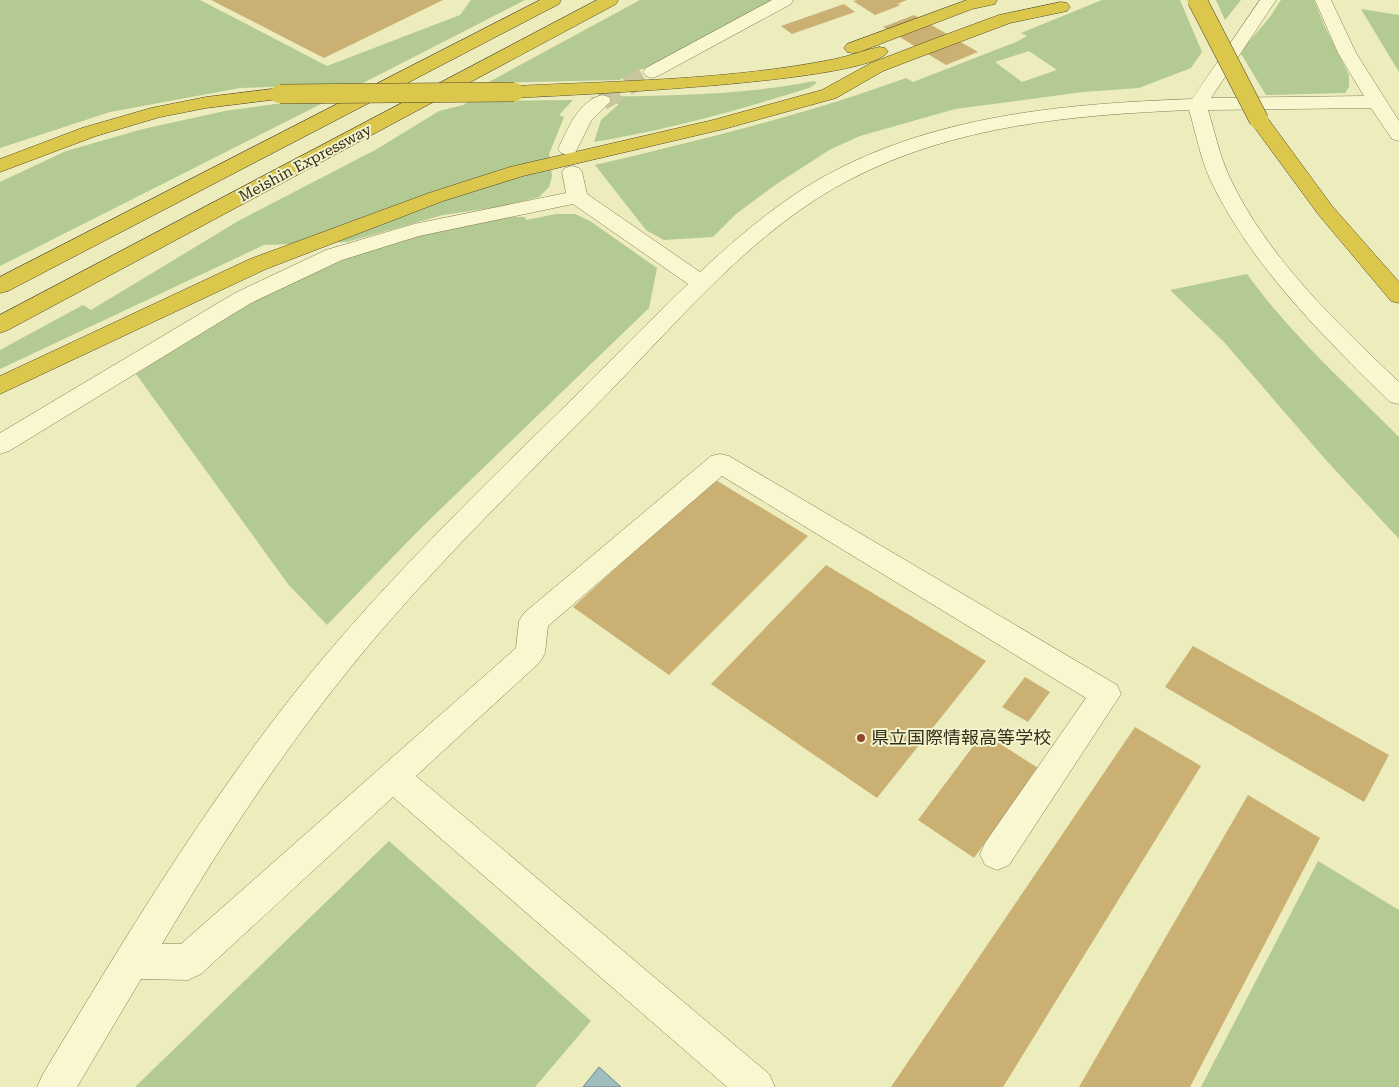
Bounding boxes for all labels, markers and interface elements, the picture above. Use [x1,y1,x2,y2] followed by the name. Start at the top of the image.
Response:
[236,120,374,206] street label: Meishin Expressway
[871,727,1051,748] place label: 県立国際情報高等学校
[855,732,867,744] marker: 県立国際情報高等学校

